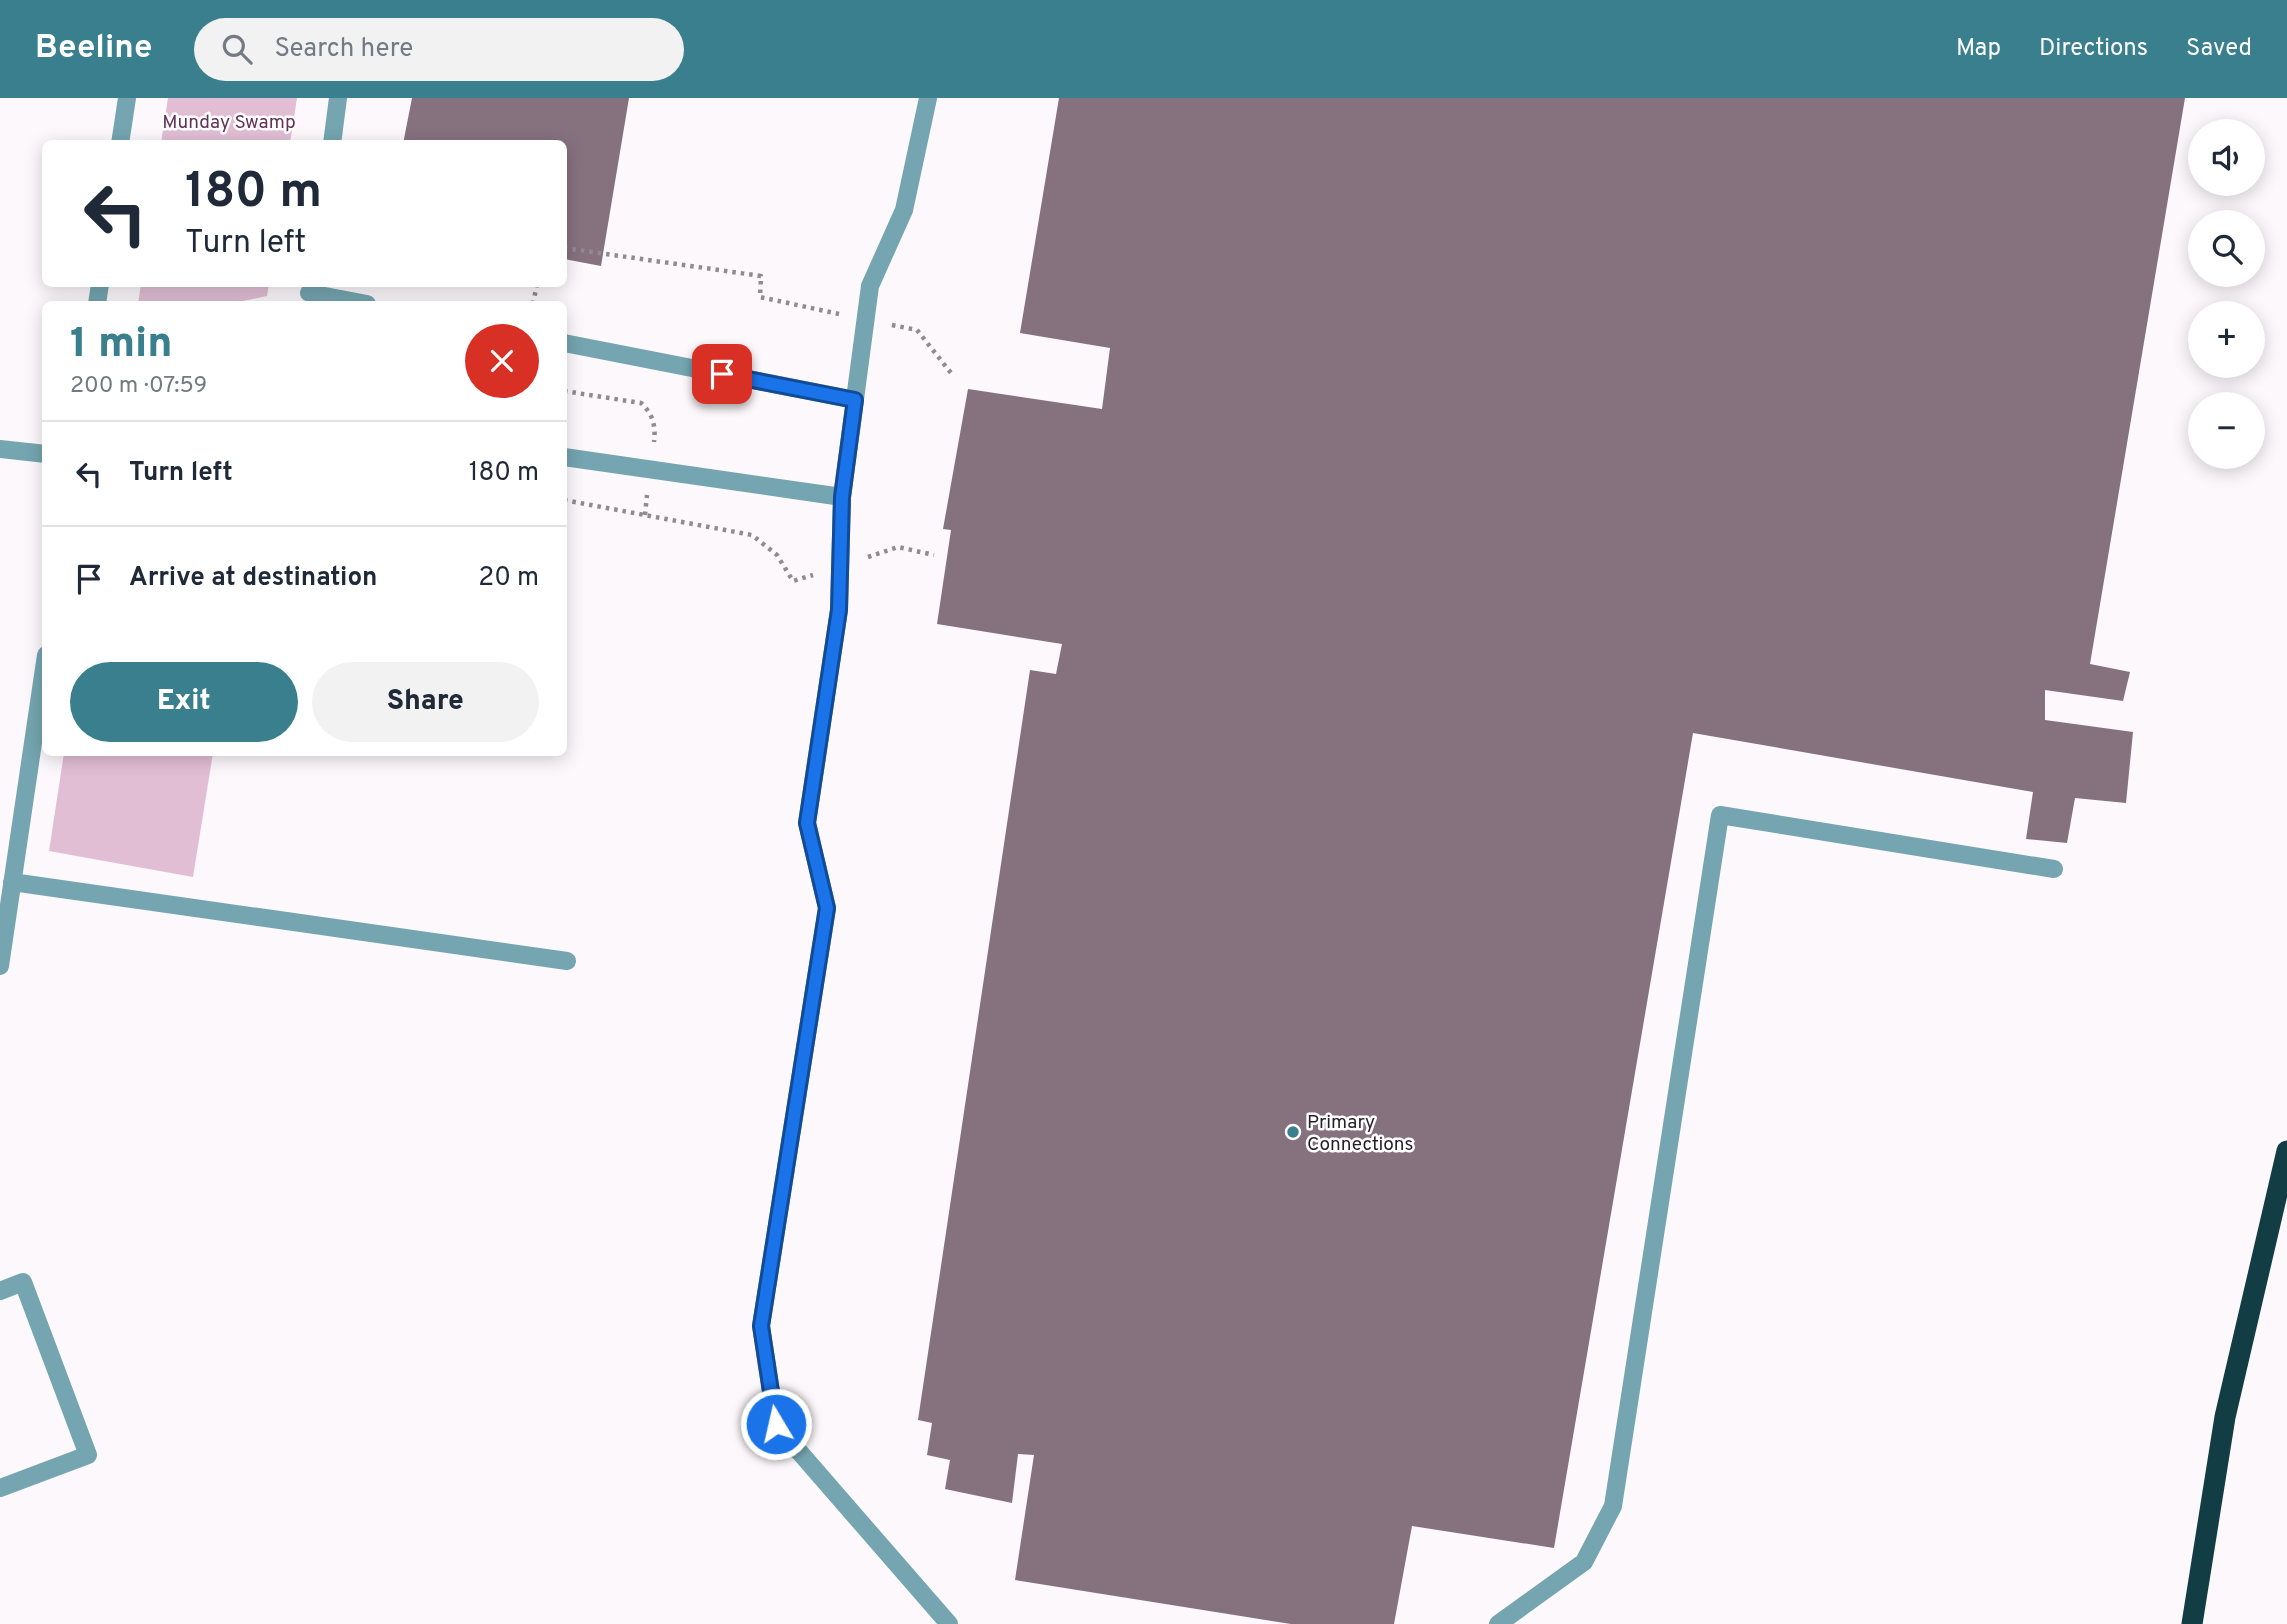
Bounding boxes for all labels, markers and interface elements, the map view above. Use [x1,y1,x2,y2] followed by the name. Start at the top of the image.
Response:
[194,18,684,81] search box
[35,28,152,70] text: Beeline
[218,30,256,68] icon: search
[274,33,413,66] text: Search here
[1956,34,2001,64] text: Map
[2039,34,2148,64] text: Directions
[2186,34,2252,64] text: Saved
[162,111,296,135] park label: Munday Swamp
[2188,119,2265,469] map controls
[2188,119,2265,196] button: sound
[185,163,322,225] text: 180 m
[70,168,161,259] icon: left
[2188,210,2265,287] button: search
[185,224,306,264] text: Turn left
[2188,301,2265,378] button: +
[70,319,173,372] text: 1 min
[465,324,539,398] button: close
[692,344,752,404] pin
[703,355,741,393] icon: arrive
[70,372,207,401] text: 200 m · 07:59
[2188,392,2265,469] button: −
[70,455,108,493] icon: left
[129,457,233,490] text: Turn left
[469,457,539,490] text: 180 m
[70,560,108,598] icon: arrive
[129,562,377,595] text: Arrive at destination
[478,562,539,595] text: 20 m
[70,662,298,742] button: Exit
[312,662,539,742] button: Share
[1307,1111,1413,1157] place label: Primary Connections
[1285,1124,1301,1140] marker: Primary Connections
[739,1387,813,1461] position arrow

